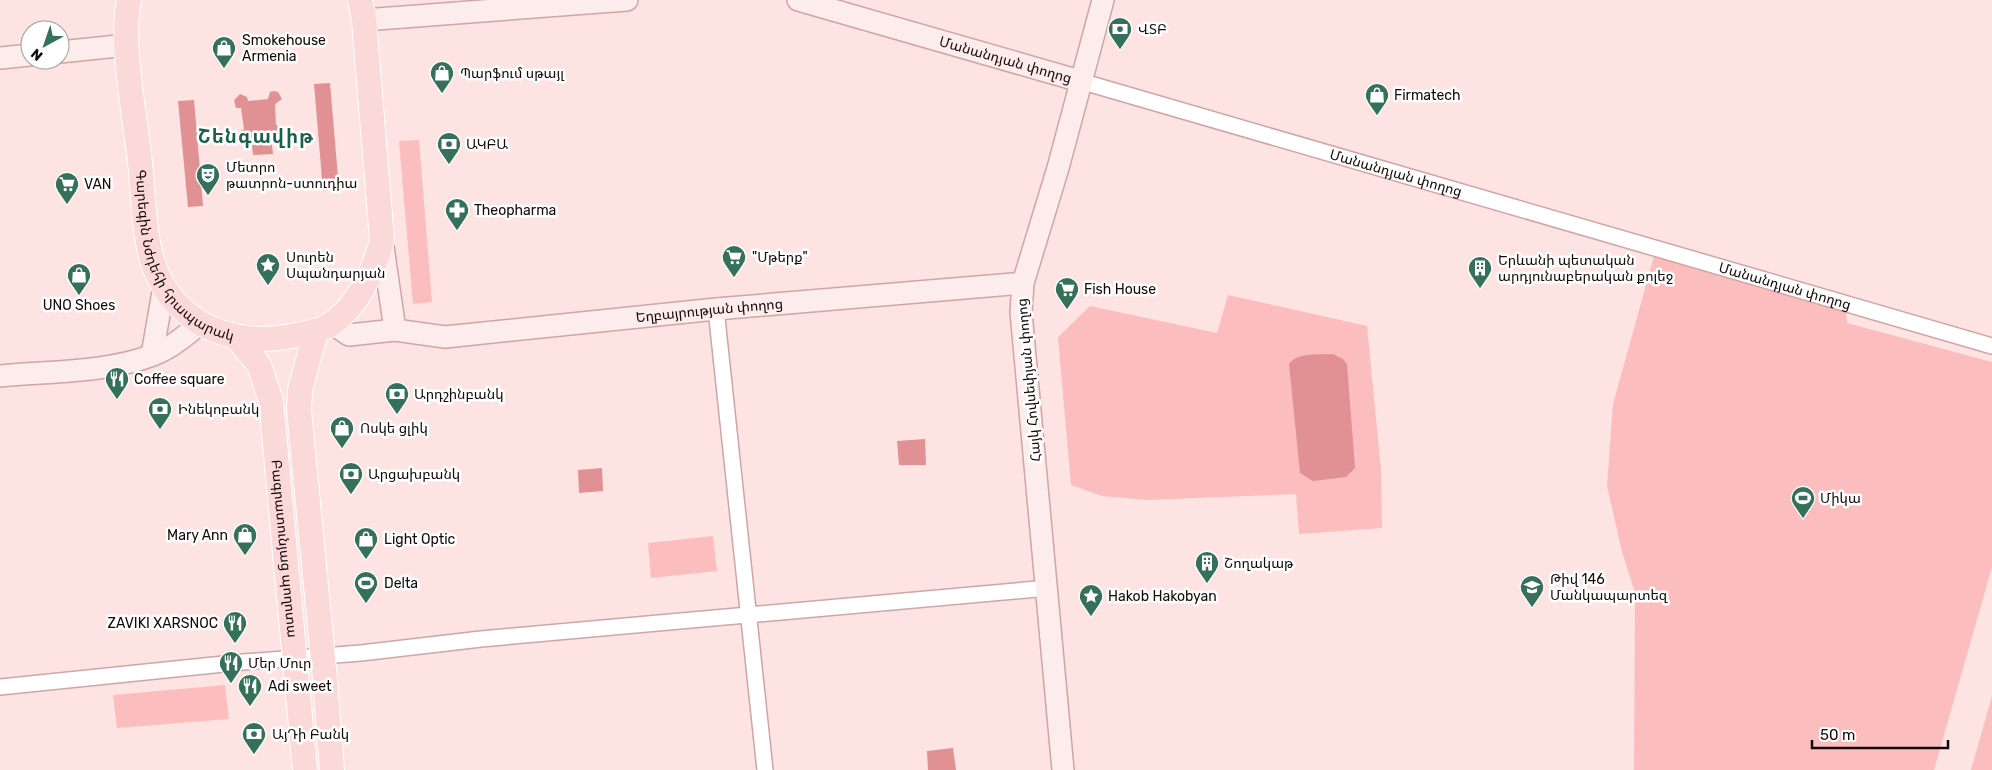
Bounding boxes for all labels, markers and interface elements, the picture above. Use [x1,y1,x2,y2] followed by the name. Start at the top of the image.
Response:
[1107,16,1133,50] bank icon: ՎՏԲ
[20,20,70,70] north arrow
[1138,21,1167,38] place label: ՎՏԲ
[242,32,326,65] place label: Smokehouse Armenia
[937,33,1074,87] street label: Մանանդյան փողոց
[211,35,237,69] shop icon: Smokehouse Armenia
[28,45,46,64] text: N
[429,60,455,94] shop icon: Պարֆում սթայլ
[460,65,564,82] place label: Պարֆում սթայլ
[1364,82,1390,116] shop icon: Firmatech
[1394,87,1461,104] place label: Firmatech
[198,125,314,148] district label: Շենգավիթ
[436,131,462,165] bank icon: ԱԿԲԱ
[466,136,508,153] place label: ԱԿԲԱ
[1328,146,1464,200] street label: Մանանդյան փողոց
[226,159,357,192] place label: Մետրո թատրոն-ստուդիա
[195,162,221,196] theatre icon: Մետրո թատրոն-ստուդիա
[132,169,236,344] street label: Գարեգին Նժդեհի հրապարակ
[54,171,80,205] supermarket icon: VAN
[84,176,112,193] place label: VAN
[444,197,470,231] pharmacy icon: Theopharma
[474,202,556,219] place label: Theopharma
[721,244,747,278] supermarket icon: "Մթերք"
[286,249,385,282] place label: Սուրեն Սպանդարյան
[752,249,808,266] place label: "Մթերք"
[255,252,281,286] place icon: Սուրեն Սպանդարյան
[1498,252,1673,285] place label: Երևանի պետական արդյունաբերական քոլեջ
[1467,255,1493,289] building icon: Երևանի պետական արդյունաբերական քոլեջ
[1717,259,1853,313] street label: Մանանդյան փողոց
[66,262,92,296] shop icon: UNO Shoes
[1054,276,1080,310] supermarket icon: Fish House
[1084,281,1156,298] place label: Fish House
[635,295,784,326] street label: Եղբայրության փողոց
[43,297,115,314] place label: UNO Shoes
[1013,298,1045,462] street label: Հայկ Հովսեփյան փողոց
[104,366,130,400] restaurant icon: Coffee square
[134,371,225,388] place label: Coffee square
[384,381,410,415] bank icon: Արդշինբանկ
[414,386,504,403] place label: Արդշինբանկ
[147,396,173,430] bank icon: Ինեկոբանկ
[178,401,259,418] place label: Ինեկոբանկ
[329,415,355,449] shop icon: Ոսկե ցլիկ
[360,420,428,437] place label: Ոսկե ցլիկ
[268,459,301,638] street label: Բագրատունյաց պողոտա
[338,461,364,495] bank icon: Արցախբանկ
[368,466,460,483] place label: Արցախբանկ
[1790,485,1816,519] sports icon: Միկա
[1820,490,1861,507] place label: Միկա
[232,522,258,556] shop icon: Mary Ann
[353,526,379,560] shop icon: Light Optic
[167,527,228,544] place label: Mary Ann
[384,531,456,548] place label: Light Optic
[1194,550,1220,584] building icon: Շողակաթ
[1224,555,1294,572] place label: Շողակաթ
[353,570,379,604] sports icon: Delta
[1550,571,1668,604] place label: Թիվ 146 Մանկապարտեզ
[1519,574,1545,608] school or university icon: Թիվ 146 Մանկապարտեզ
[384,575,418,592] place label: Delta
[1078,583,1104,617] place icon: Hakob Hakobyan
[1108,588,1217,605] place label: Hakob Hakobyan
[222,610,248,644] restaurant icon: ZAVIKI XARSNOC
[108,615,218,632] place label: ZAVIKI XARSNOC
[218,650,244,684] restaurant icon: Մեր Մուր
[248,655,311,672] place label: Մեր Մուր
[237,673,263,707] restaurant icon: Adi sweet
[268,678,332,695] place label: Adi sweet
[1812,718,1948,750] scale bar
[241,721,267,755] bank icon: ԱյԴի Բանկ
[272,726,349,743] place label: ԱյԴի Բանկ
[1820,726,1855,744] text: 50 m

